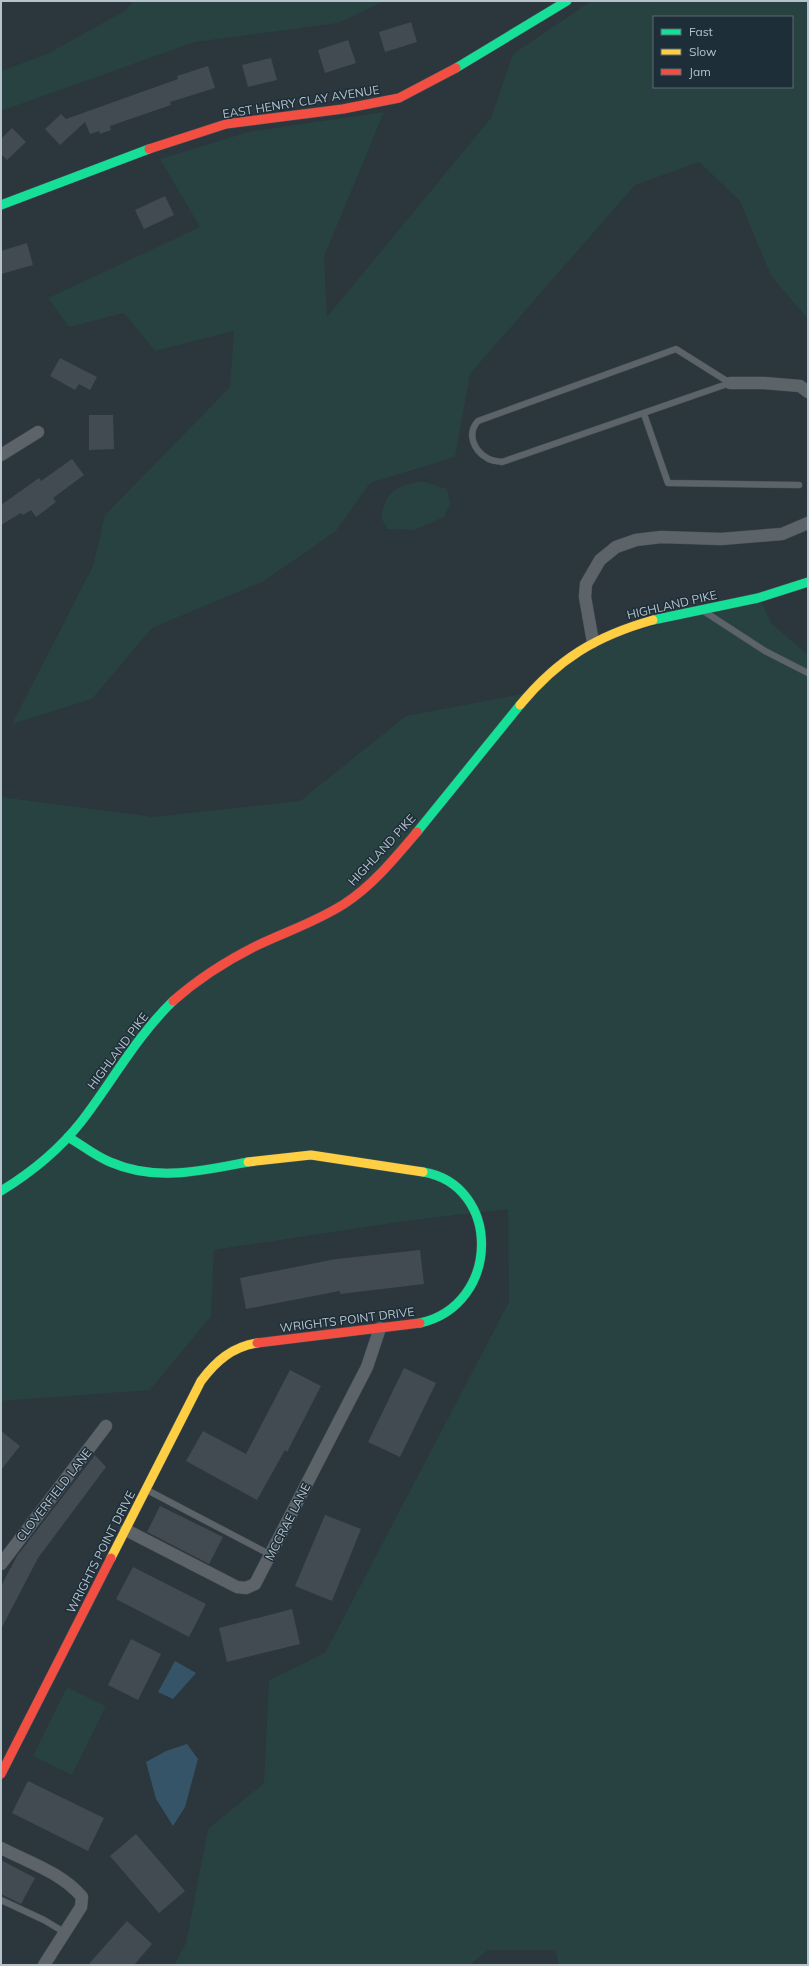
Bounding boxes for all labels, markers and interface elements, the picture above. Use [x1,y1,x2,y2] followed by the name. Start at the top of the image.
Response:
[653,16,793,88] legend
[689,24,713,39] text: Fast
[689,44,717,59] text: Slow
[689,64,711,79] text: Jam
[221,82,380,121] street label: EAST HENRY CLAY AVENUE
[625,587,718,622] street label: HIGHLAND PIKE
[345,811,419,888] street label: HIGHLAND PIKE
[84,1009,151,1092] street label: HIGHLAND PIKE
[279,1304,415,1335] street label: WRIGHTS POINT DRIVE
[13,1445,95,1544] street label: CLOVERFIELD LANE
[262,1481,313,1563] street label: MCCRAE LANE
[63,1488,138,1616] street label: WRIGHTS POINT DRIVE

